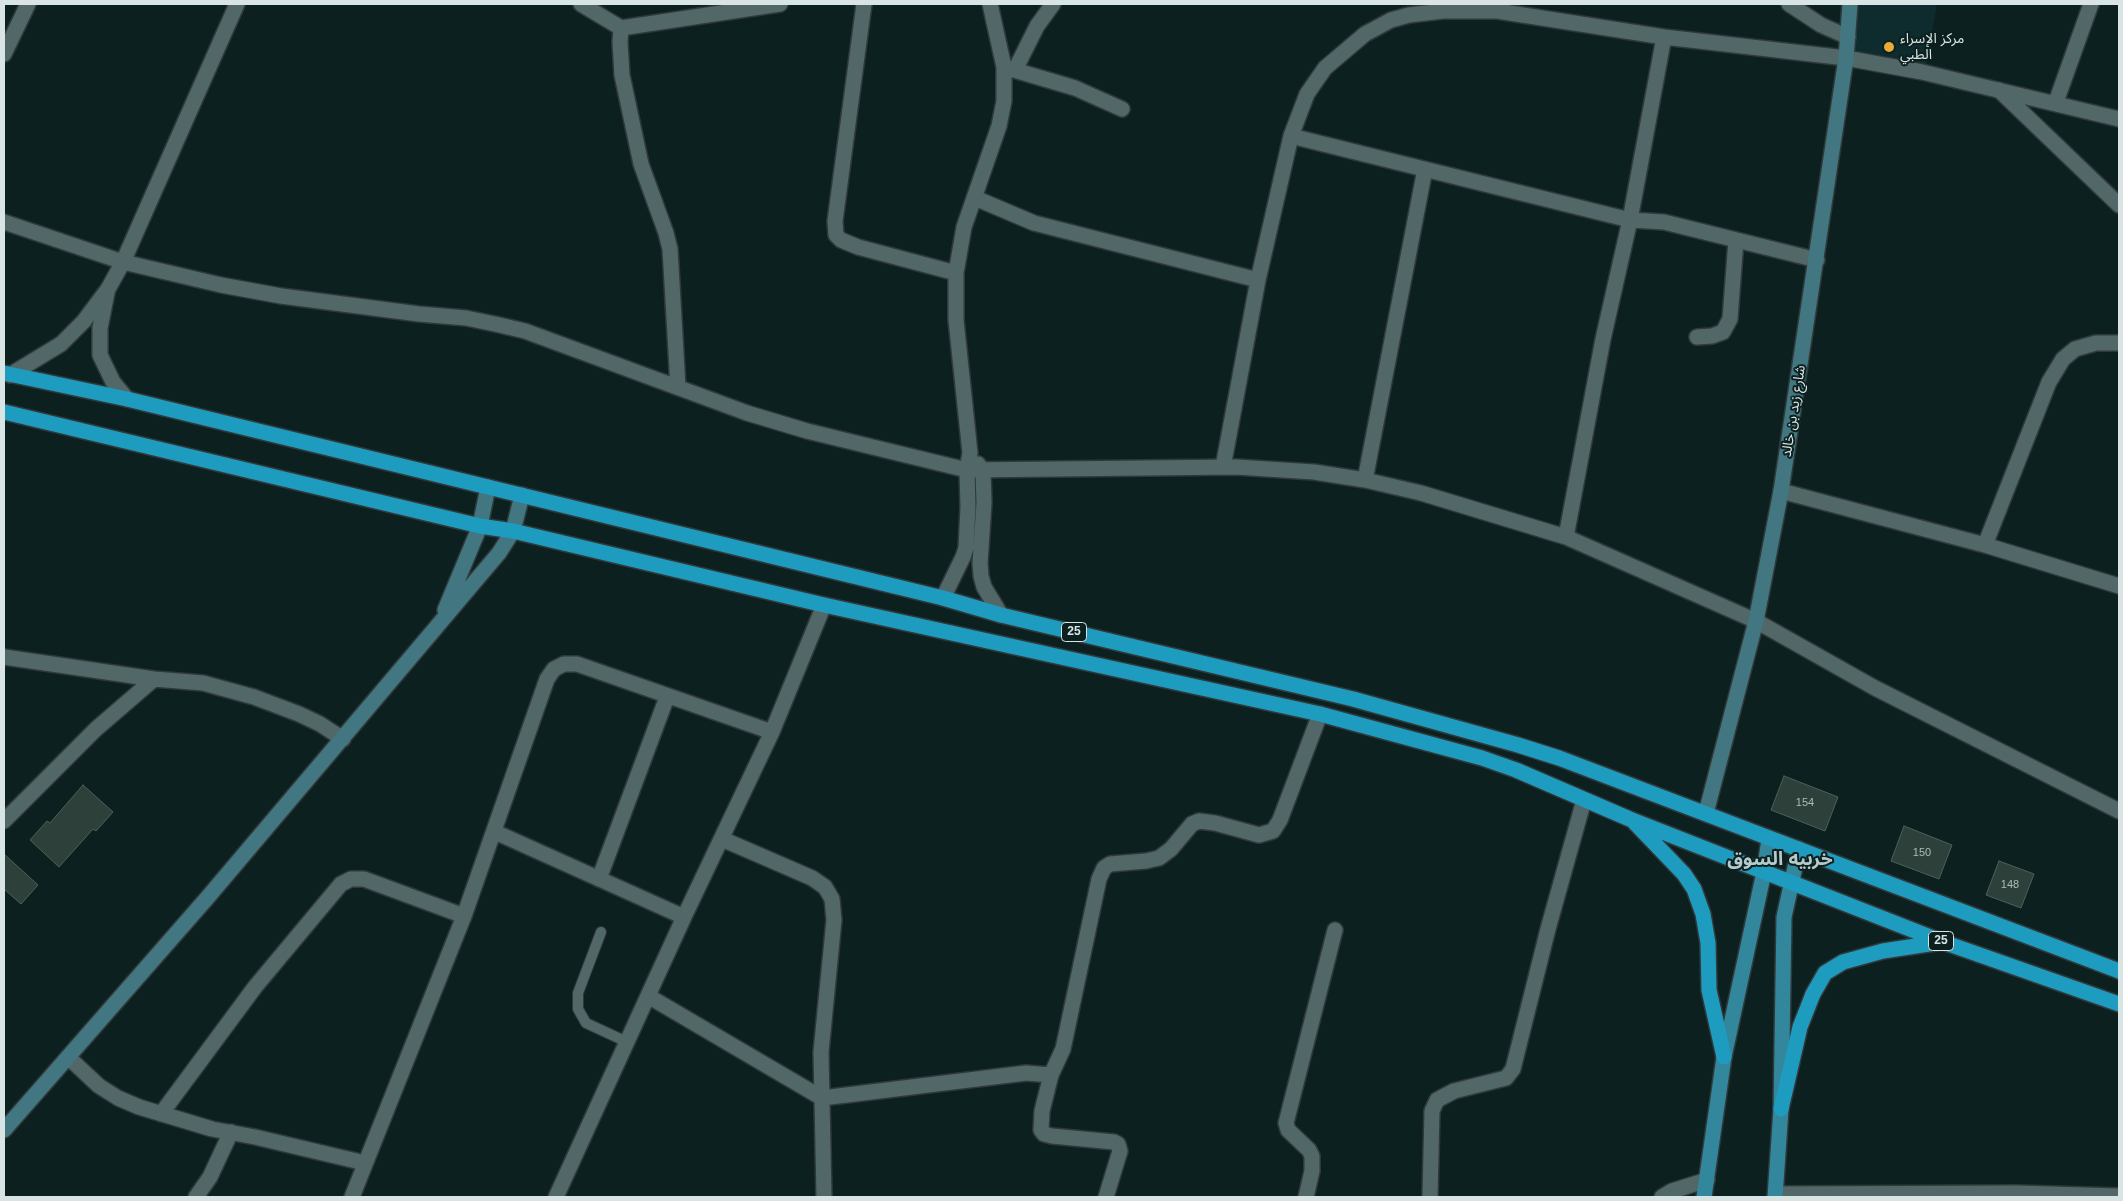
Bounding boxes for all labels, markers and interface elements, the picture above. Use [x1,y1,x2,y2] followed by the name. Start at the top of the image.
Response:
[1900,31,1964,64] place label: مركز الإسراء الطبي
[1882,40,1896,54] marker: مركز الإسراء الطبي
[1778,364,1810,458] street label: شارع زيد بن خالد
[1062,622,1086,642] road number: 25
[1796,796,1814,810] house number: 154
[1913,846,1931,860] house number: 150
[1727,849,1833,871] district label: خربیه السوق
[2001,878,2019,892] house number: 148
[1928,931,1954,950] road number: 25

